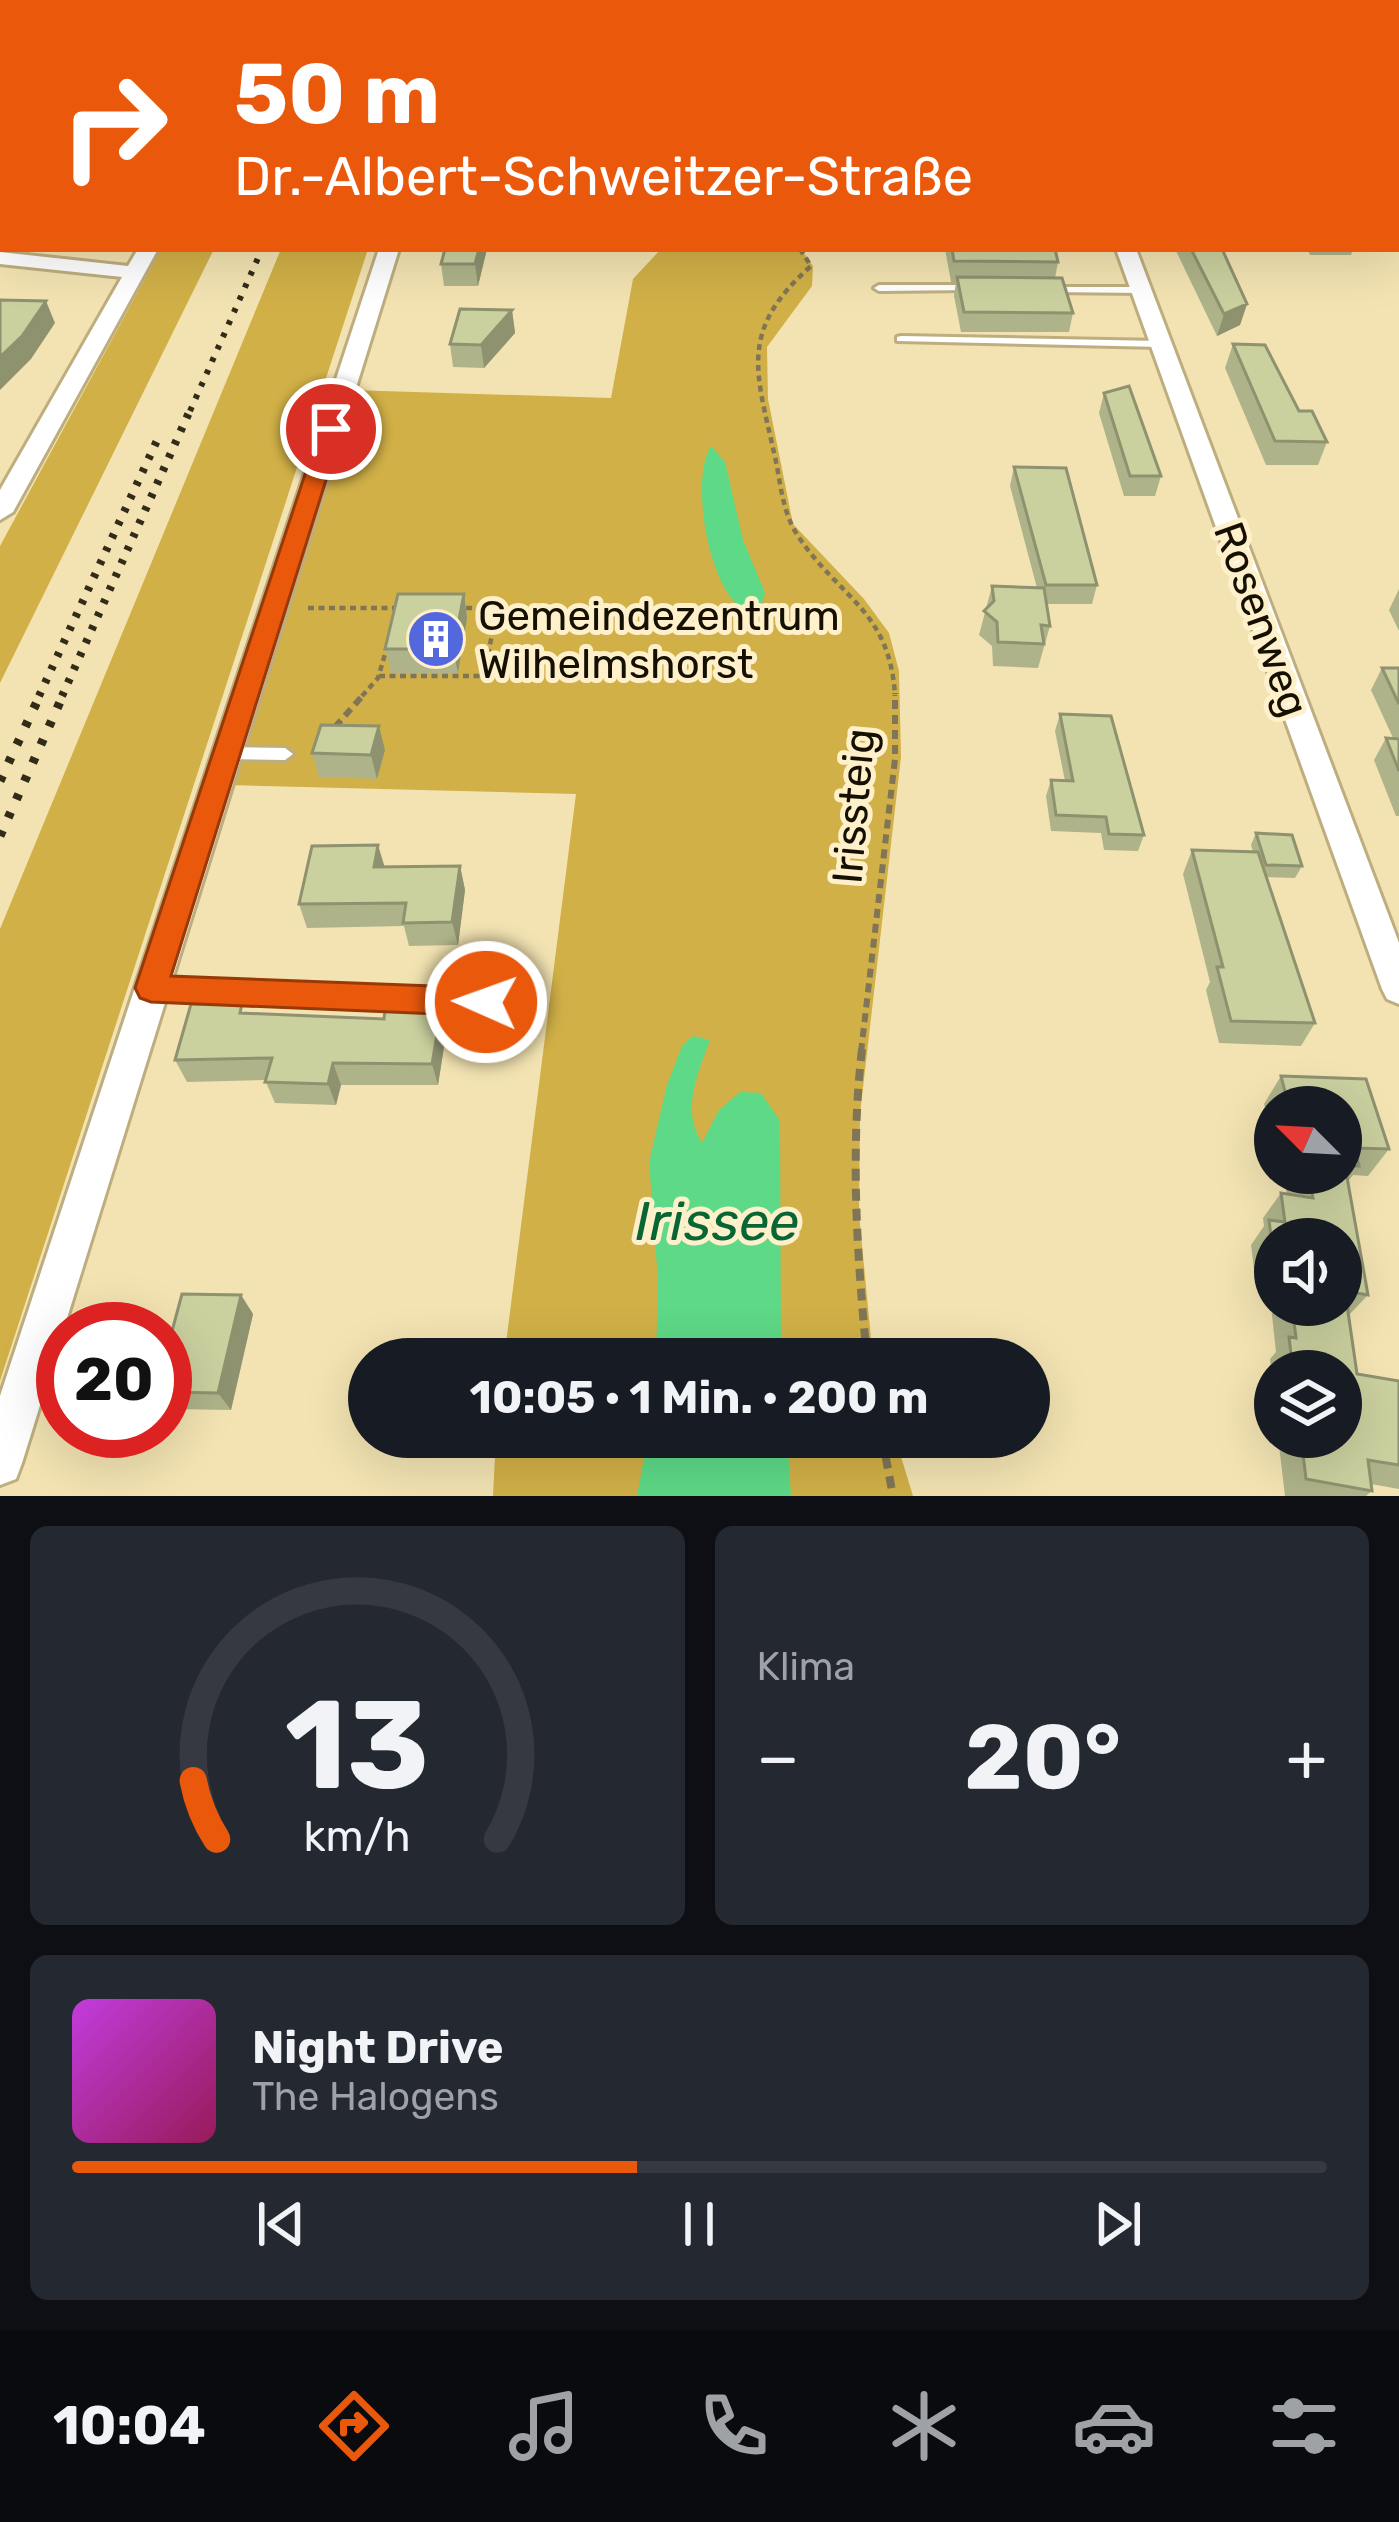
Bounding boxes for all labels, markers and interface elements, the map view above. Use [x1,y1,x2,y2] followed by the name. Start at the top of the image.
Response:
[234,44,440,144] text: 50 m
[36,48,192,204] icon: right
[234,145,973,209] text: Dr.-Albert-Schweitzer-Straße
[280,378,382,480] pin
[298,396,364,462] icon: arrive
[1203,515,1319,723] street label: Rosenweg
[478,591,840,689] place label: Gemeindezentrum Wilhelmshorst
[405,608,467,670] building icon: Gemeindezentrum Wilhelmshorst
[822,726,886,886] street label: Irissteig
[423,939,549,1065] position arrow
[1254,1086,1362,1194] north arrow
[1254,1086,1362,1458] map controls
[635,1190,799,1254] water label: Irissee
[1254,1218,1362,1326] button: sound
[36,1302,192,1458] speed limit sign: 20
[1254,1350,1362,1458] button: layers
[470,1371,928,1424] text: 10:05 · 1 Min. · 200 m
[757,1644,855,1690] text: Klima
[285,1671,429,1819] text: 13
[964,1704,1121,1811] text: 20°
[757,1718,799,1797] text: −
[1286,1718,1327,1797] text: +
[304,1810,411,1861] text: km/h
[252,2021,504,2074] text: Night Drive
[252,2074,499,2120] text: The Halogens
[248,2191,314,2257] icon: previous
[666,2191,732,2257] icon: pause
[1085,2191,1151,2257] icon: next
[312,2384,396,2468] icon: directions
[502,2384,586,2468] icon: music
[692,2384,776,2468] icon: phone
[882,2384,966,2468] icon: climate
[1072,2384,1156,2468] icon: car
[1262,2384,1346,2468] icon: filters
[53,2394,206,2458] text: 10:04

